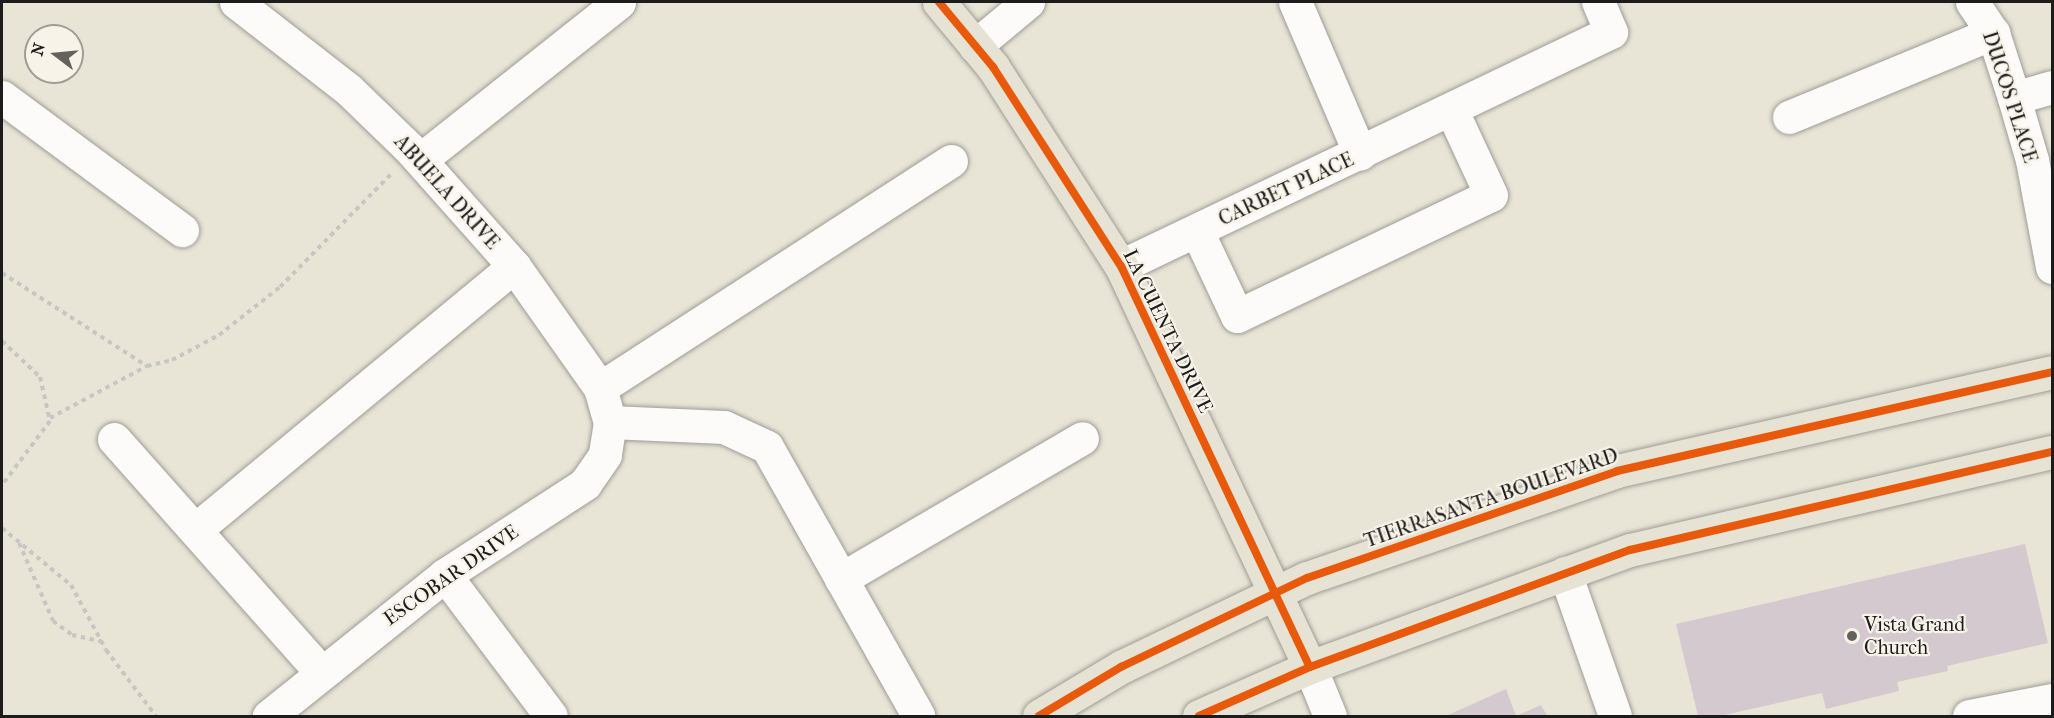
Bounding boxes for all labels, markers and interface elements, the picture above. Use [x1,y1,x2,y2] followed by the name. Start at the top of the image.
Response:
[24,24,84,84] north arrow
[1977,28,2043,166] street label: DUCOS PLACE
[27,41,49,58] text: N
[389,130,505,254] street label: ABUELA DRIVE
[1215,147,1357,231] street label: CARBET PLACE
[1118,245,1218,417] street label: LA CUENTA DRIVE
[1361,443,1621,553] street label: TIERRASANTA BOULEVARD
[379,520,523,630] street label: ESCOBAR DRIVE
[1864,612,1965,659] place label: Vista Grand Church
[1845,629,1859,643] marker: Vista Grand Church

